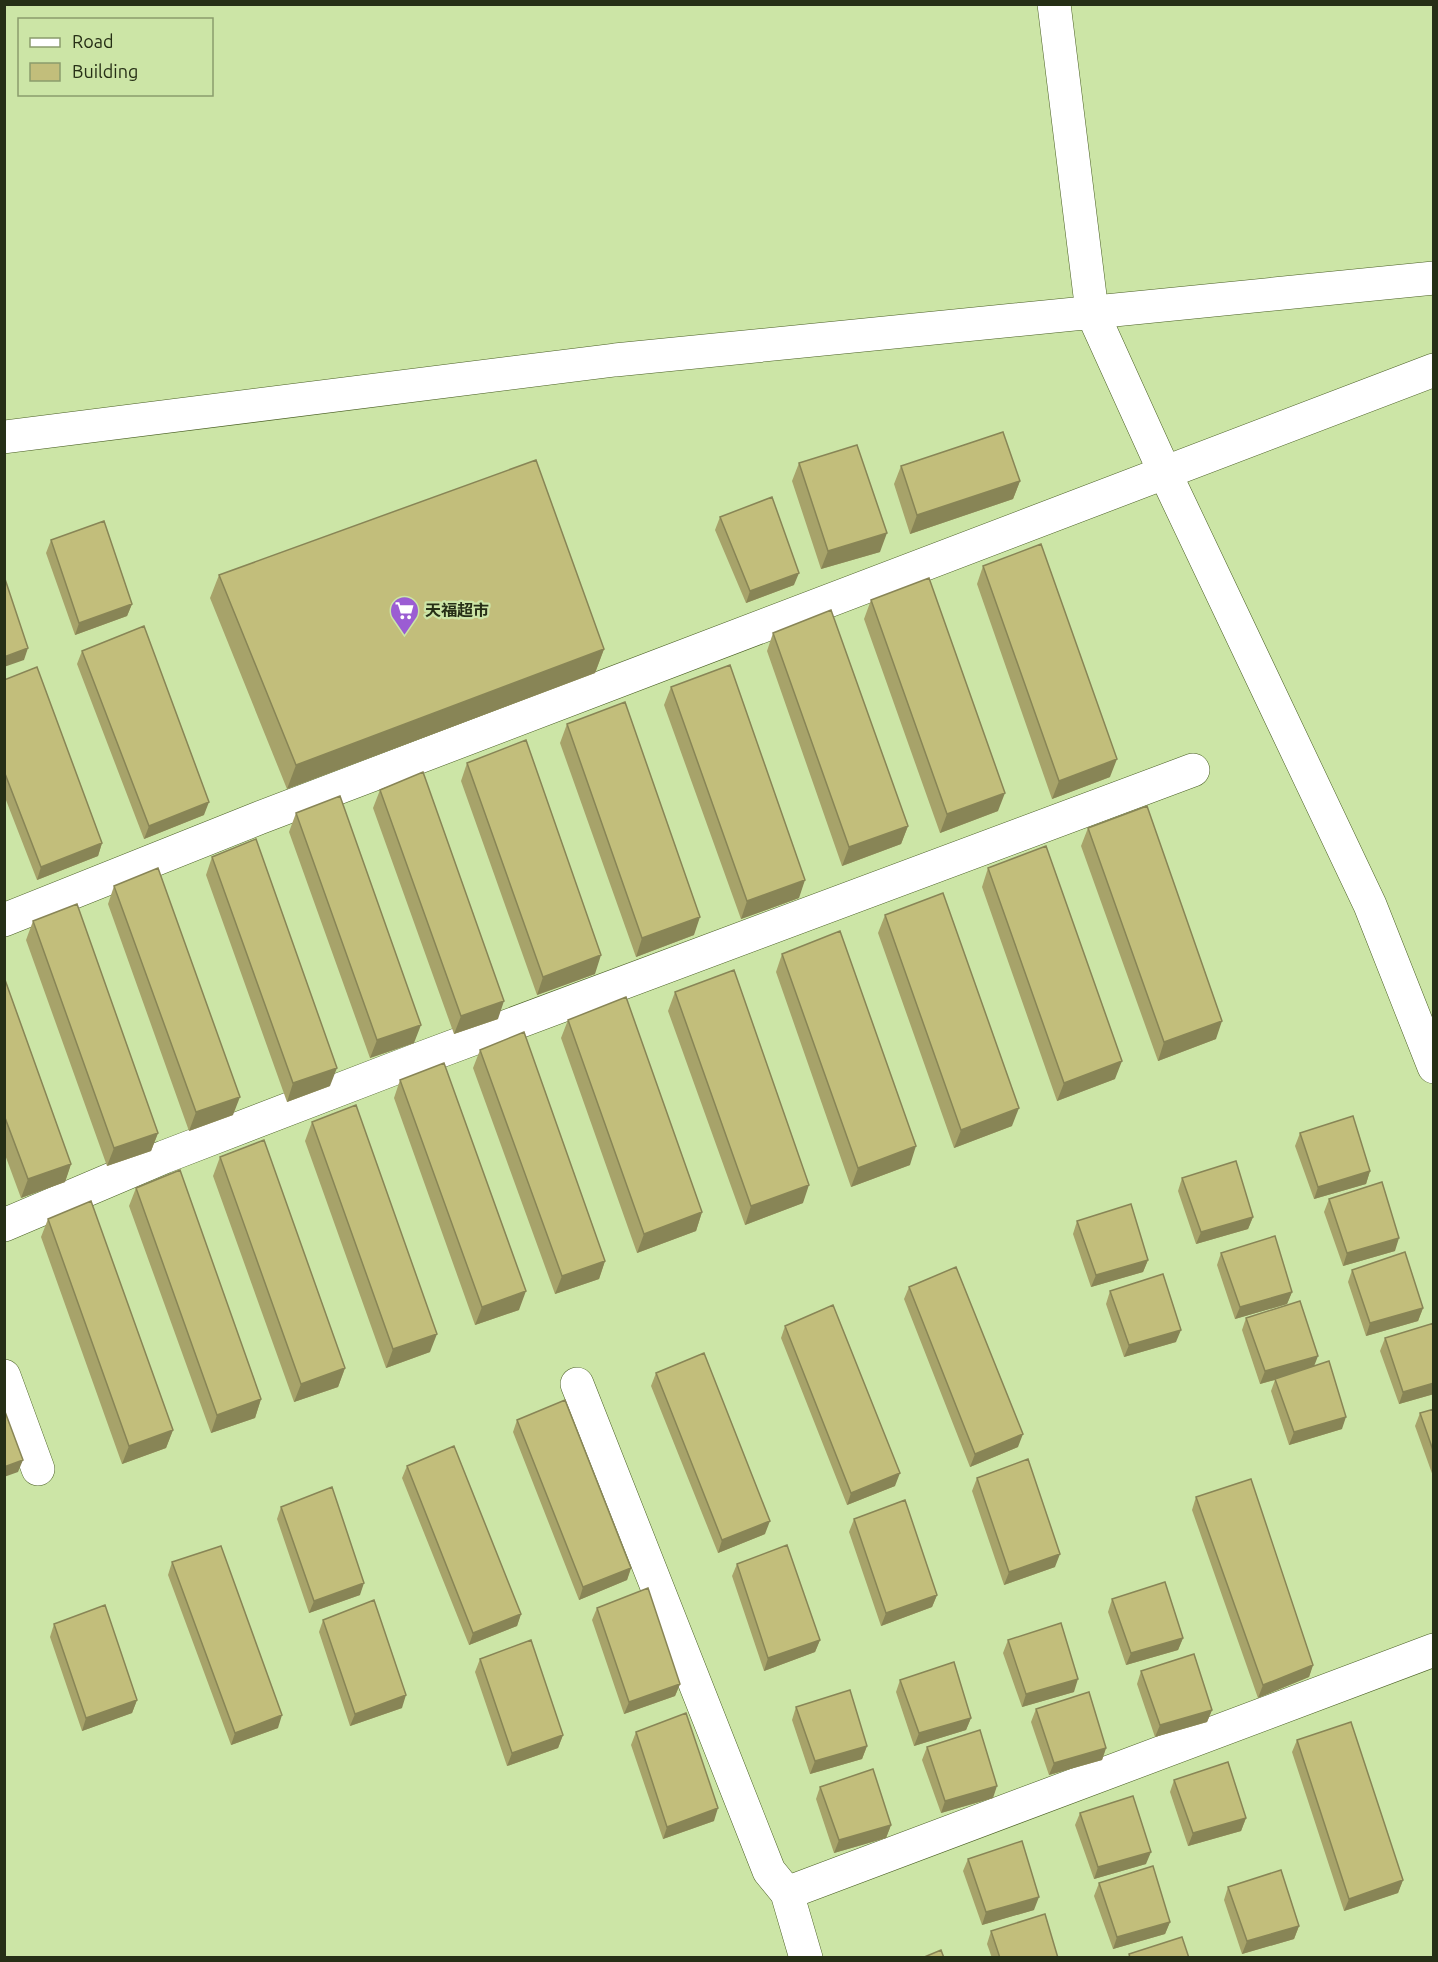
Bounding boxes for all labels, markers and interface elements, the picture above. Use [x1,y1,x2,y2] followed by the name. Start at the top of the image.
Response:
[18,18,213,96] legend
[72,31,114,51] text: Road
[72,61,138,81] text: Building
[388,594,420,636] supermarket icon: 天福超市
[425,601,489,619] place label: 天福超市

